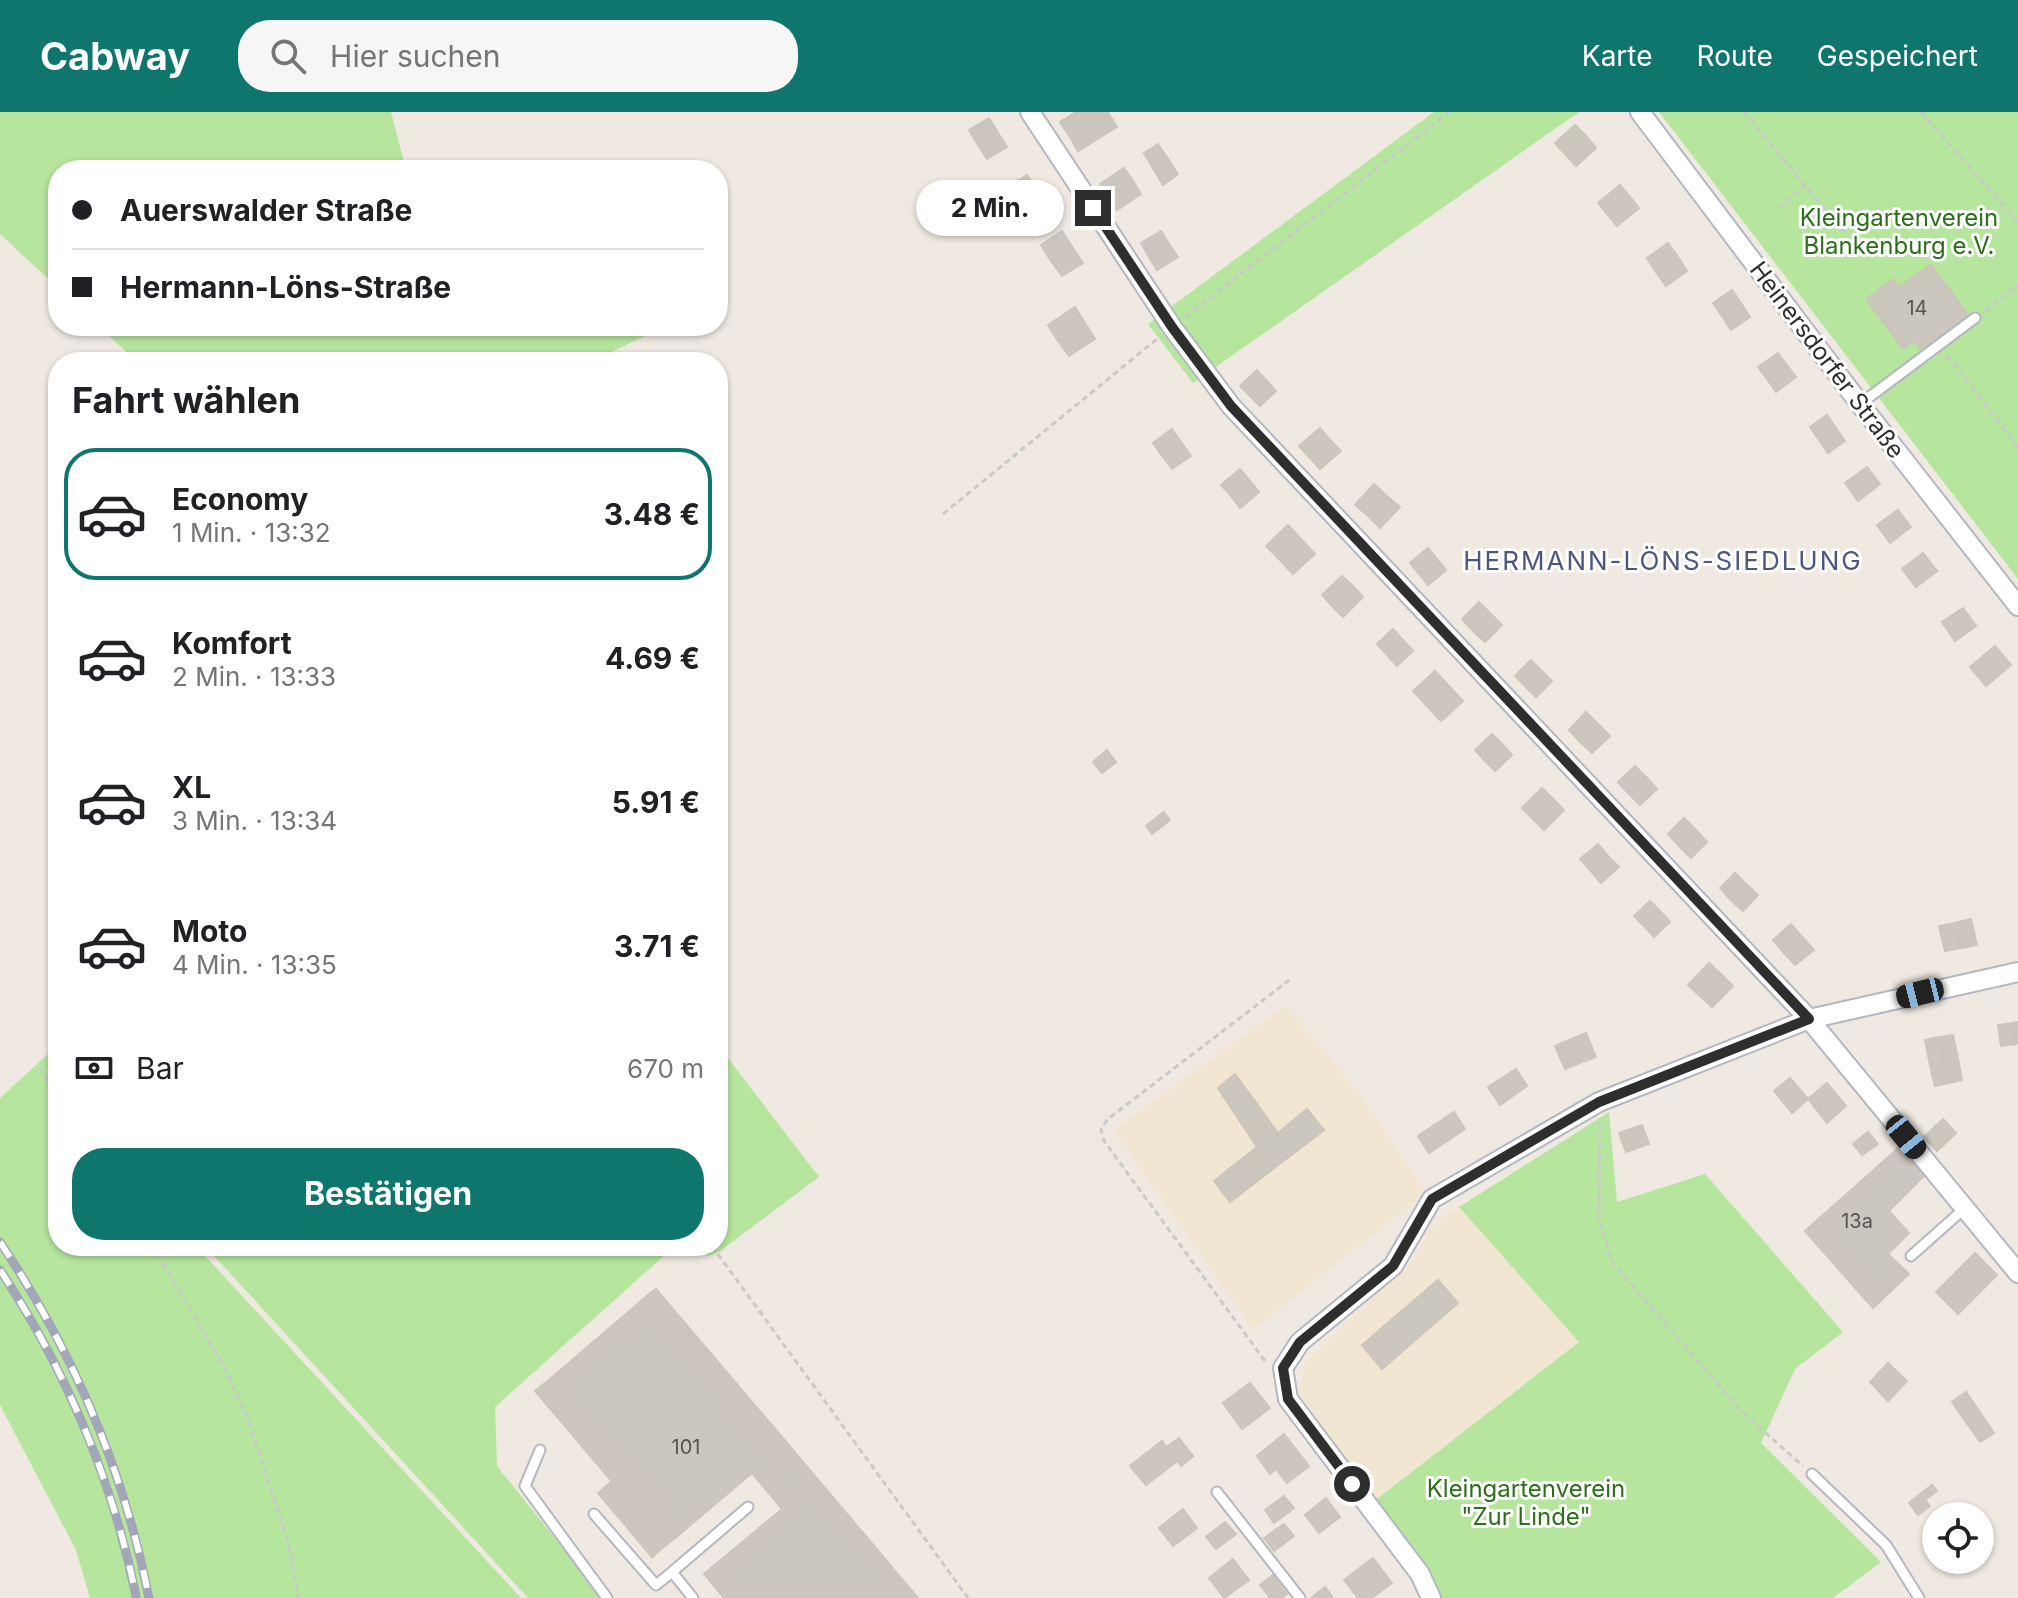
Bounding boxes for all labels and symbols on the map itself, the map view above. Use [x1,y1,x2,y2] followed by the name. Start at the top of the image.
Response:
[917,180,1065,236] callout: 2 Min.
[1075,190,1111,226] route end
[1800,203,1998,260] park label: Kleingartenverein Blankenburg e.V.
[1744,256,1911,464] street label: Heinersdorfer Straße
[1906,296,1928,320] house number: 14
[1463,545,1863,576] district label: HERMANN-LÖNS-SIEDLUNG
[1894,976,1946,1010] car
[1882,1111,1930,1163] car
[1841,1209,1873,1233] house number: 13a
[672,1435,700,1459] house number: 101
[1334,1466,1370,1502] route start
[1427,1474,1625,1531] park label: Kleingartenverein "Zur Linde"

